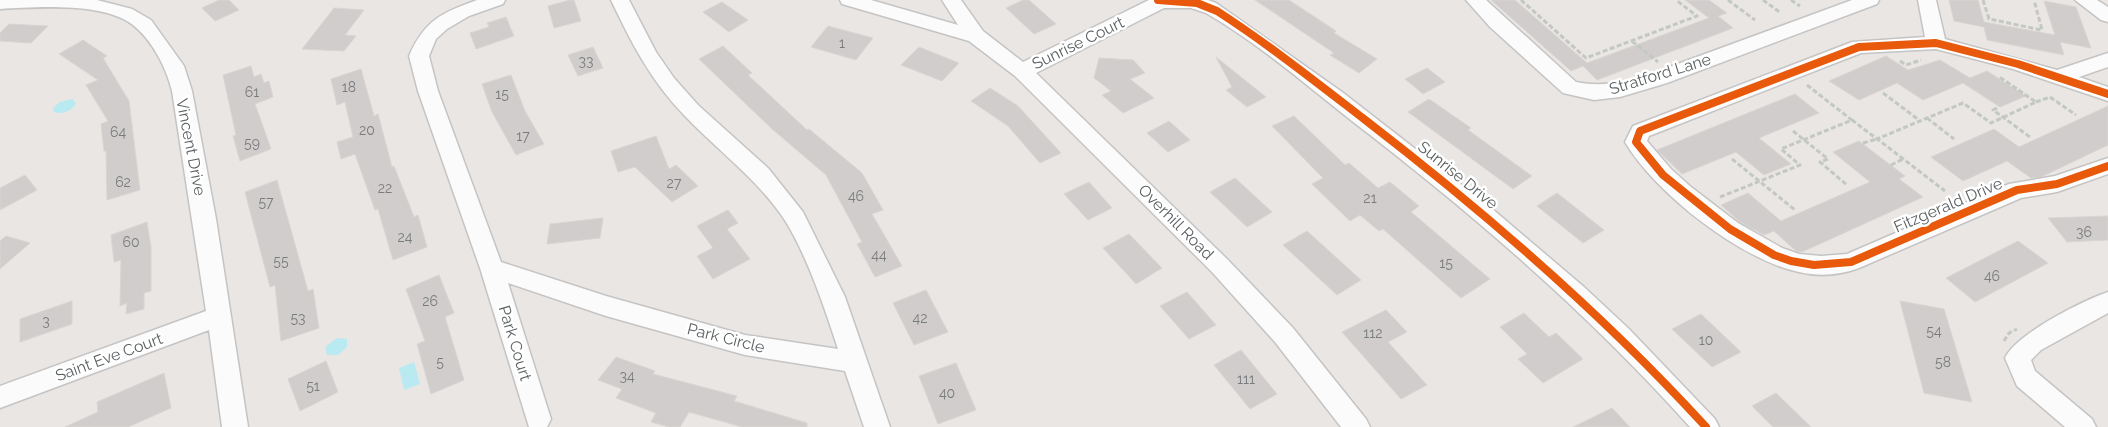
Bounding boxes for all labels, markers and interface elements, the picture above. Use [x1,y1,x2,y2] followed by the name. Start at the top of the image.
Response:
[1029,12,1128,73] street label: Sunrise Court
[839,35,845,51] house number: 1
[1607,50,1713,98] street label: Stratford Lane
[579,53,593,69] house number: 33
[342,79,356,95] house number: 18
[245,84,259,100] house number: 61
[495,86,509,102] house number: 15
[172,97,210,197] street label: Vincent Drive
[359,122,375,138] house number: 20
[110,124,126,140] house number: 64
[516,128,530,144] house number: 17
[244,135,260,151] house number: 59
[1414,137,1502,213] street label: Sunrise Drive
[115,174,131,190] house number: 62
[1891,174,2005,236] street label: Fitzgerald Drive
[667,175,682,191] house number: 27
[378,180,392,196] house number: 22
[1134,180,1218,264] street label: Overhill Road
[848,188,864,204] house number: 46
[1363,190,1377,206] house number: 21
[258,194,274,210] house number: 57
[2076,224,2092,240] house number: 36
[398,229,413,245] house number: 24
[122,234,140,250] house number: 60
[871,247,887,263] house number: 44
[273,253,289,269] house number: 55
[1439,255,1453,271] house number: 15
[1984,268,2000,284] house number: 46
[422,293,438,309] house number: 26
[495,303,536,384] street label: Park Court
[290,310,306,326] house number: 53
[913,310,927,326] house number: 42
[42,313,50,329] house number: 3
[685,319,767,357] street label: Park Circle
[1926,323,1942,339] house number: 54
[1363,325,1383,341] house number: 112
[53,329,166,385] street label: Saint Eve Court
[1699,332,1713,348] house number: 10
[436,354,444,370] house number: 5
[1935,354,1951,370] house number: 58
[619,368,635,384] house number: 34
[1237,371,1255,387] house number: 111
[306,378,320,394] house number: 51
[939,385,955,401] house number: 40

